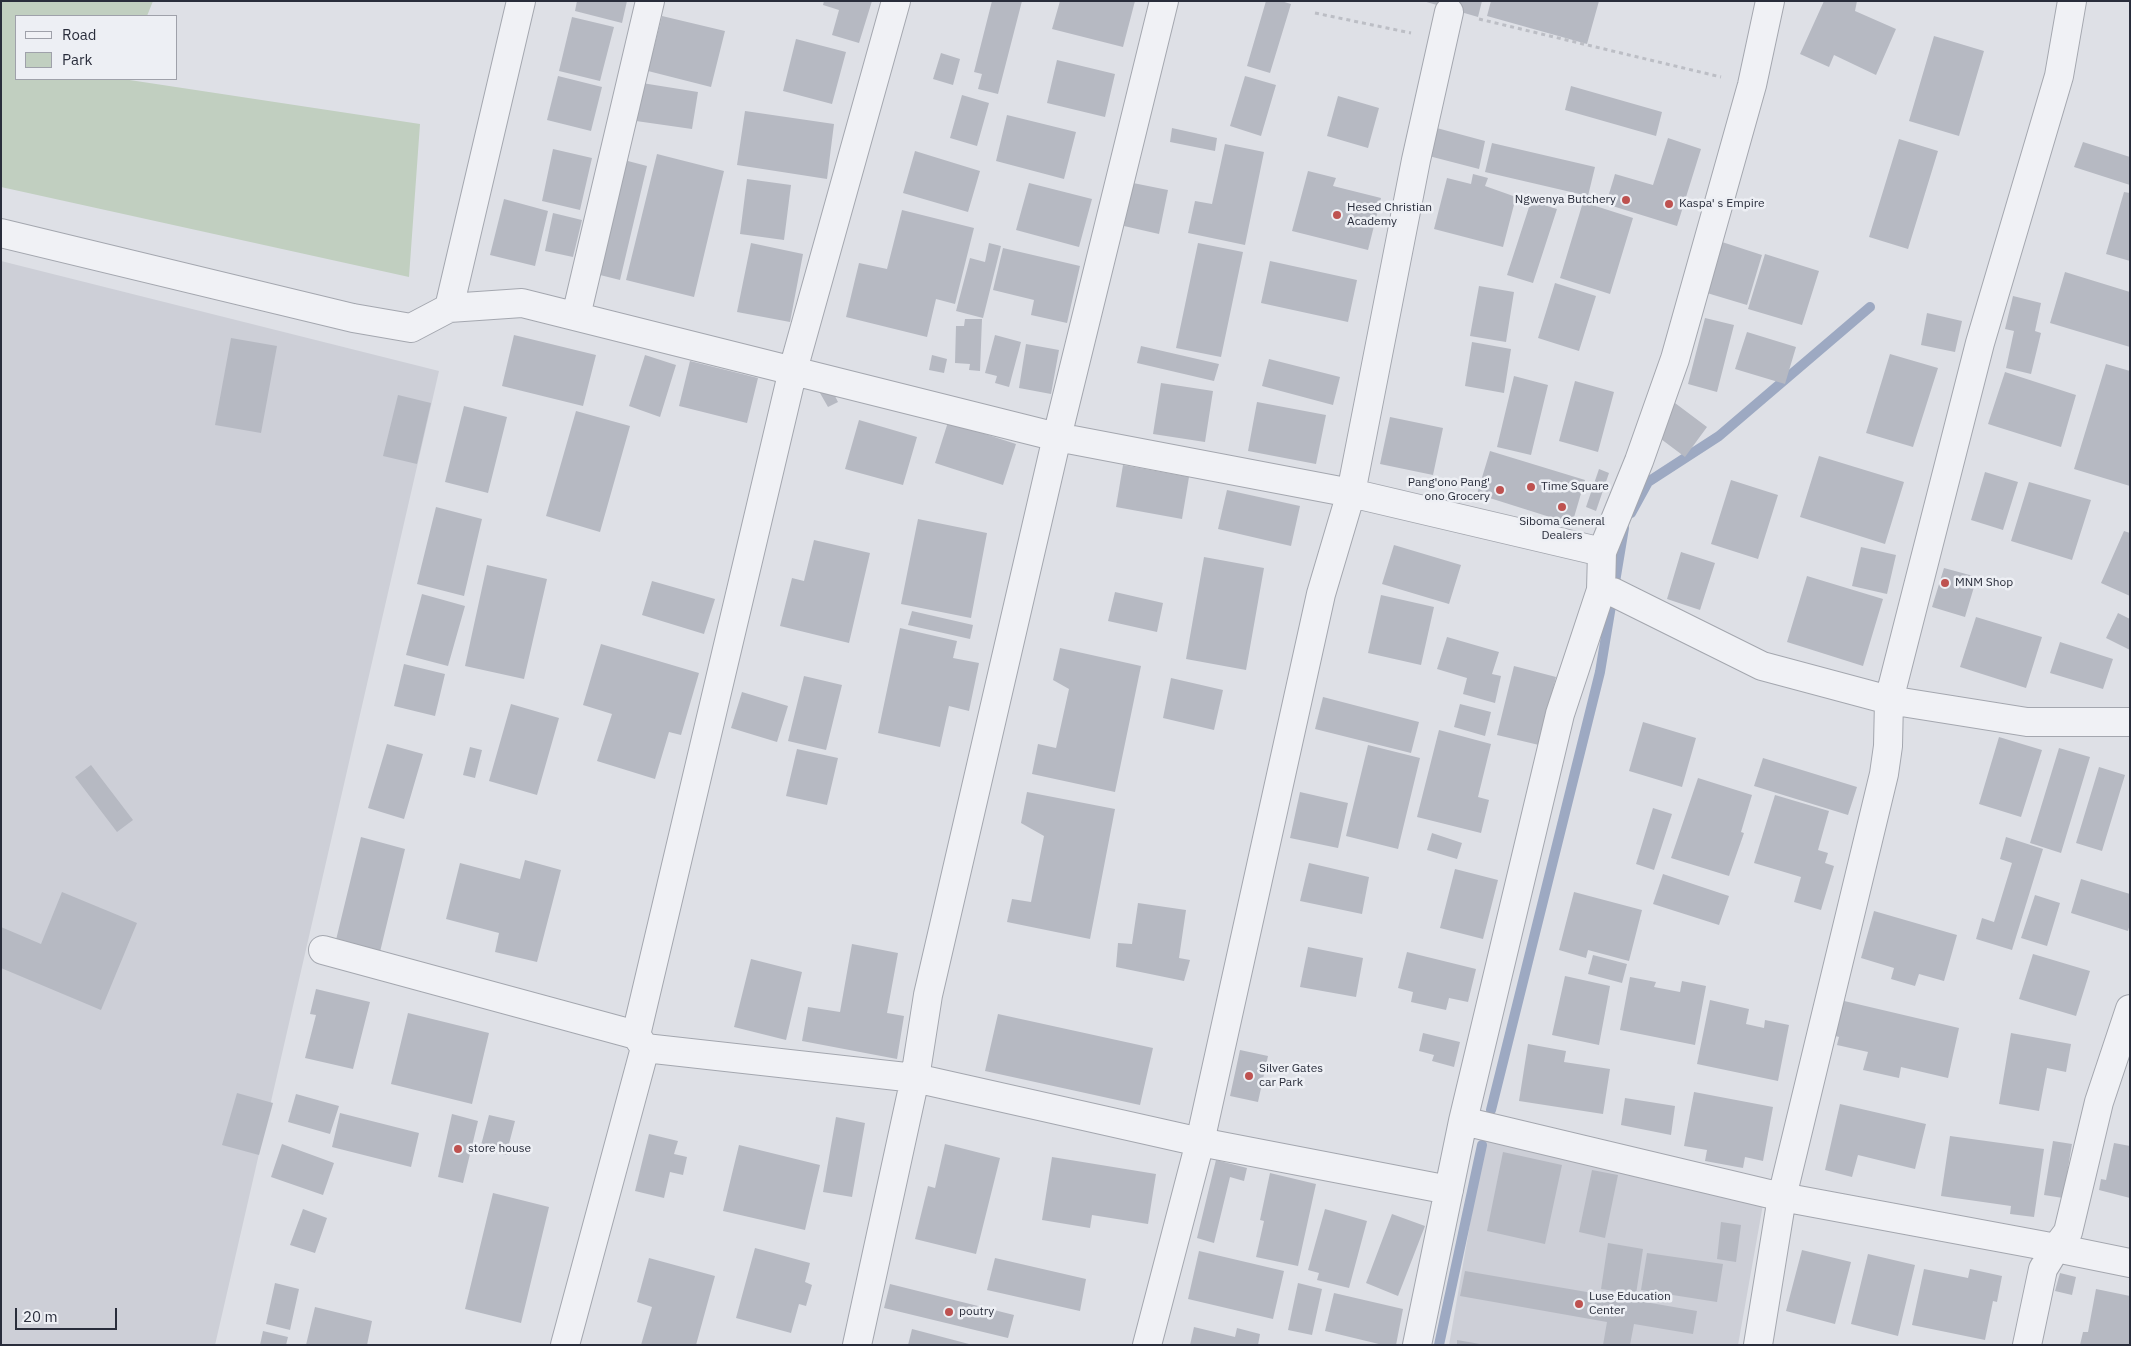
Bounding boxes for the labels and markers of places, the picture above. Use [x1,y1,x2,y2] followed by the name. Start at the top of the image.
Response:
[1515,193,1616,207] place label: Ngwenya Butchery
[1620,194,1632,206] marker: Ngwenya Butchery
[1679,197,1765,211] place label: Kaspa' s Empire
[1663,198,1675,210] marker: Kaspa' s Empire
[1347,201,1432,229] place label: Hesed Christian Academy
[1331,209,1343,221] marker: Hesed Christian Academy
[1408,476,1490,504] place label: Pang'ono Pang' ono Grocery
[1541,480,1609,494] place label: Time Square
[1525,481,1537,493] marker: Time Square
[1494,484,1506,496] marker: Pang'ono Pang' ono Grocery
[1556,501,1568,513] marker: Siboma General Dealers
[1519,515,1605,543] place label: Siboma General Dealers
[1955,576,2013,590] place label: MNM Shop
[1939,577,1951,589] marker: MNM Shop
[1259,1062,1323,1090] place label: Silver Gates car Park
[1243,1070,1255,1082] marker: Silver Gates car Park
[468,1142,531,1156] place label: store house
[452,1143,464,1155] marker: store house
[1589,1290,1671,1318] place label: Luse Education Center
[1573,1298,1585,1310] marker: Luse Education Center
[959,1305,994,1319] place label: poutry
[943,1306,955,1318] marker: poutry

